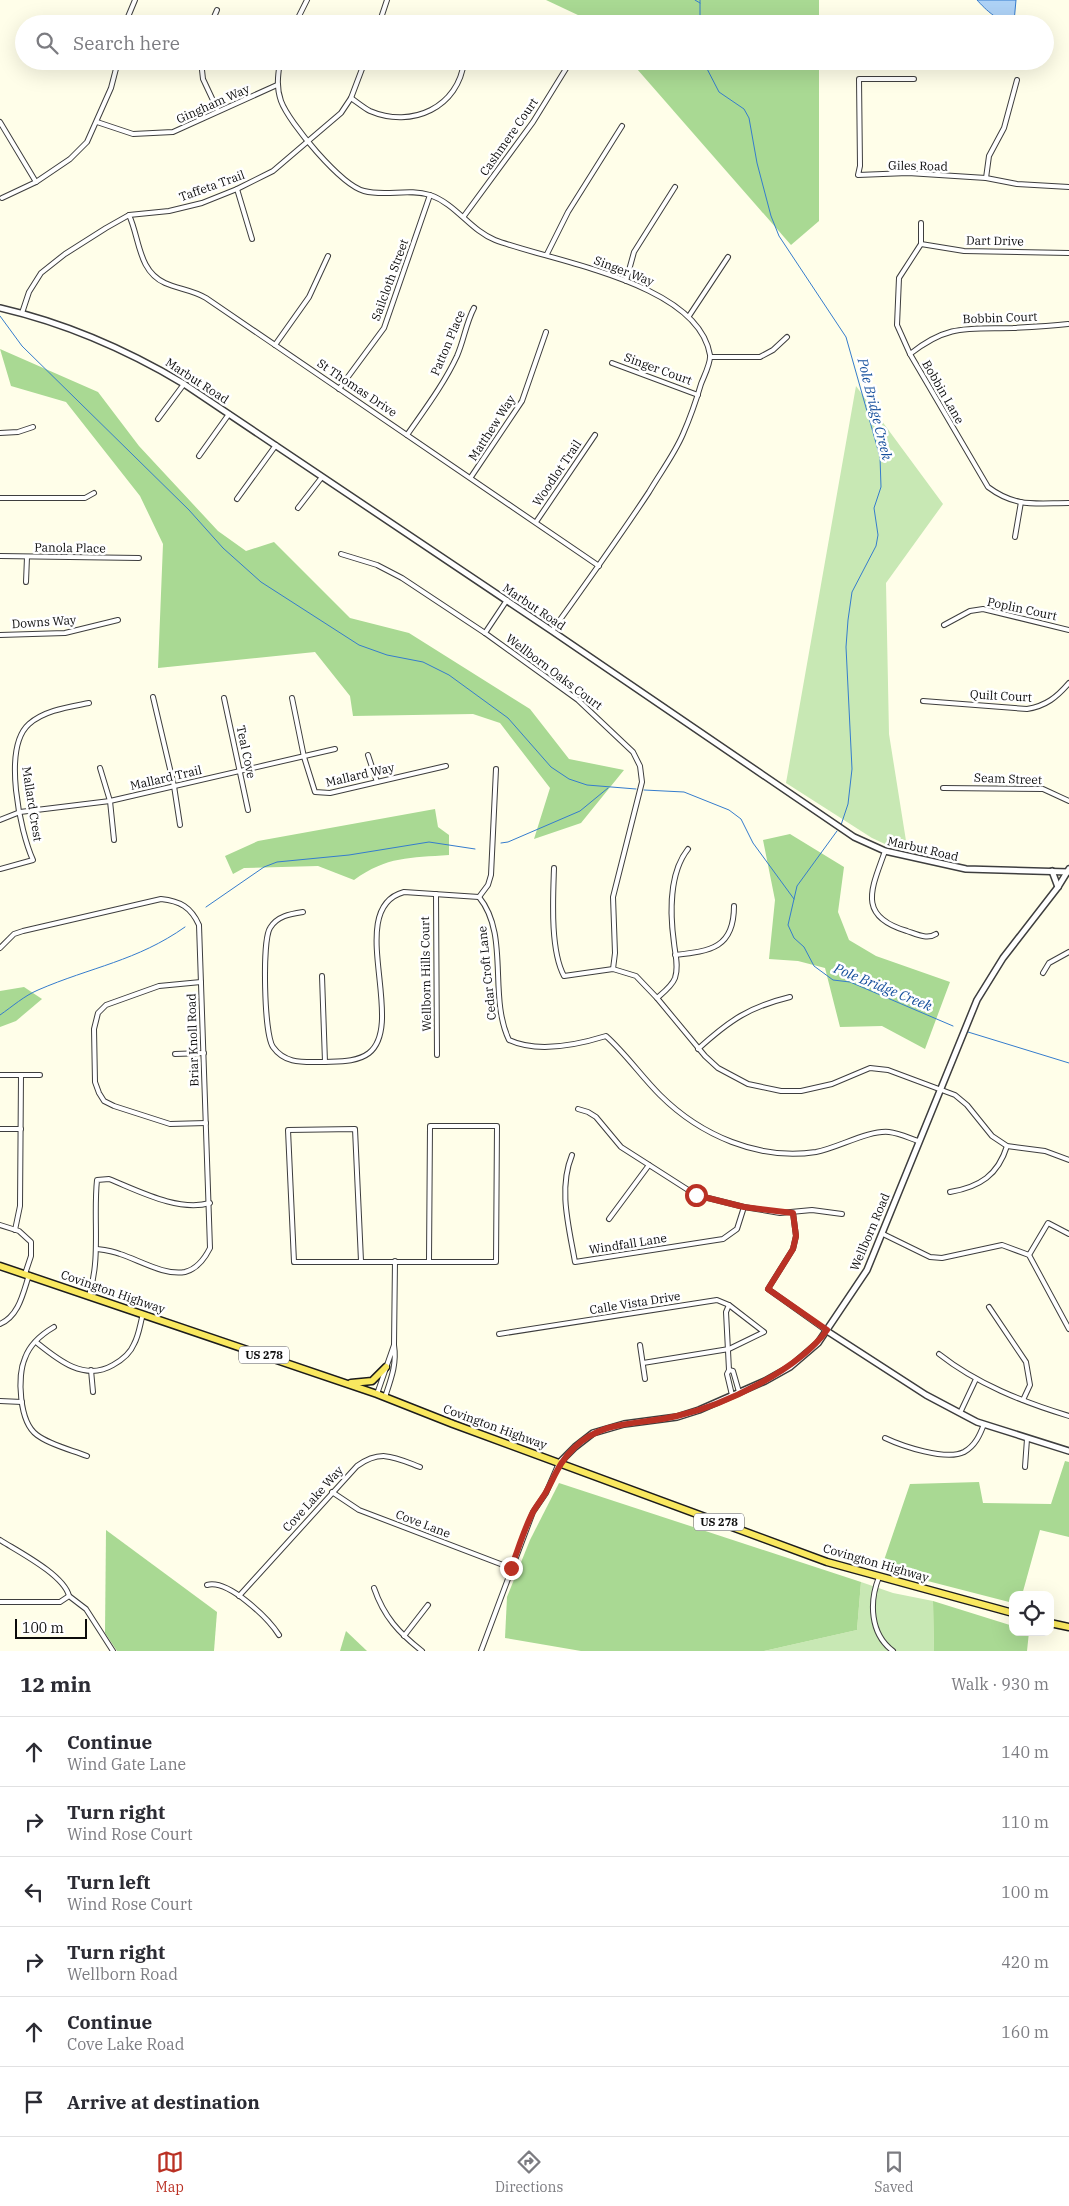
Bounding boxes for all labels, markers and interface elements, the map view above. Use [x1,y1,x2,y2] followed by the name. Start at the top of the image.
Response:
[15,15,1054,70] search box
[33,29,61,57] icon: search
[73,31,180,55] text: Search here
[174,80,252,126] street label: Gingham Way
[476,95,541,178] street label: Cashmere Court
[888,157,948,174] street label: Giles Road
[177,167,247,204] street label: Taffeta Trail
[966,232,1024,249] street label: Dart Drive
[368,237,411,323] street label: Sailcloth Street
[592,252,657,289] street label: Singer Way
[427,308,468,378] street label: Patton Place
[962,309,1038,326] street label: Bobbin Court
[622,349,694,388] street label: Singer Court
[163,355,232,407] street label: Marbut Road
[315,355,400,420] street label: St Thomas Drive
[853,355,896,462] water label: Pole Bridge Creek
[919,357,968,426] street label: Bobbin Lane
[465,392,519,463] street label: Matthew Way
[529,437,584,509] street label: Woodlot Trail
[34,539,106,556] street label: Panola Place
[500,580,569,633] street label: Marbut Road
[986,594,1058,623] street label: Poplin Court
[11,612,77,631] street label: Downs Way
[503,630,605,713] street label: Wellborn Oaks Court
[970,686,1032,705] street label: Quilt Court
[234,724,259,780] street label: Teal Cove
[324,759,396,790] street label: Mallard Way
[129,762,204,793] street label: Mallard Trail
[19,765,46,842] street label: Mallard Crest
[974,770,1042,787] street label: Seam Street
[886,833,960,864] street label: Marbut Road
[417,916,434,1032] street label: Wellborn Hills Court
[474,925,499,1021] street label: Cedar Croft Lane
[830,959,935,1015] water label: Pole Bridge Creek
[183,993,202,1087] street label: Briar Knoll Road
[685,1184,708,1207] route start
[846,1191,893,1273] street label: Wellborn Road
[588,1230,668,1257] street label: Windfall Lane
[59,1267,168,1317] street label: Covington Highway
[588,1288,681,1317] street label: Calle Vista Drive
[239,1346,289,1364] road number: US 278
[441,1401,550,1452] street label: Covington Highway
[279,1462,346,1535] street label: Cove Lake Way
[394,1506,453,1541] street label: Cove Lane
[694,1514,744,1530] road number: US 278
[822,1540,931,1585] street label: Covington Highway
[500,1557,523,1580] route end
[1009,1591,1054,1636] map controls
[1009,1591,1054,1636] button: locate
[15,1616,88,1639] scale bar
[22,1619,64,1637] text: 100 m
[20,1670,91,1698] text: 12 min
[951,1674,1049,1694] text: Walk · 930 m
[67,1730,152,1754] text: Continue
[20,1738,48,1766] icon: ahead
[1001,1742,1049,1762] text: 140 m
[67,1754,186,1774] text: Wind Gate Lane
[67,1800,165,1824] text: Turn right
[20,1808,48,1836] icon: right
[1001,1812,1049,1832] text: 110 m
[67,1824,193,1844] text: Wind Rose Court
[67,1870,150,1894] text: Turn left
[20,1878,48,1906] icon: left
[1001,1882,1049,1902] text: 100 m
[67,1894,193,1914] text: Wind Rose Court
[67,1940,165,1964] text: Turn right
[20,1948,48,1976] icon: right
[1001,1952,1049,1972] text: 420 m
[67,1964,178,1984] text: Wellborn Road
[67,2010,152,2034] text: Continue
[20,2018,48,2046] icon: ahead
[1001,2022,1049,2042] text: 160 m
[67,2034,185,2054] text: Cove Lake Road
[20,2088,48,2116] icon: arrive
[67,2090,260,2114] text: Arrive at destination
[156,2148,184,2196] tab: Map
[495,2148,563,2196] tab: Directions
[874,2148,913,2196] tab: Saved

